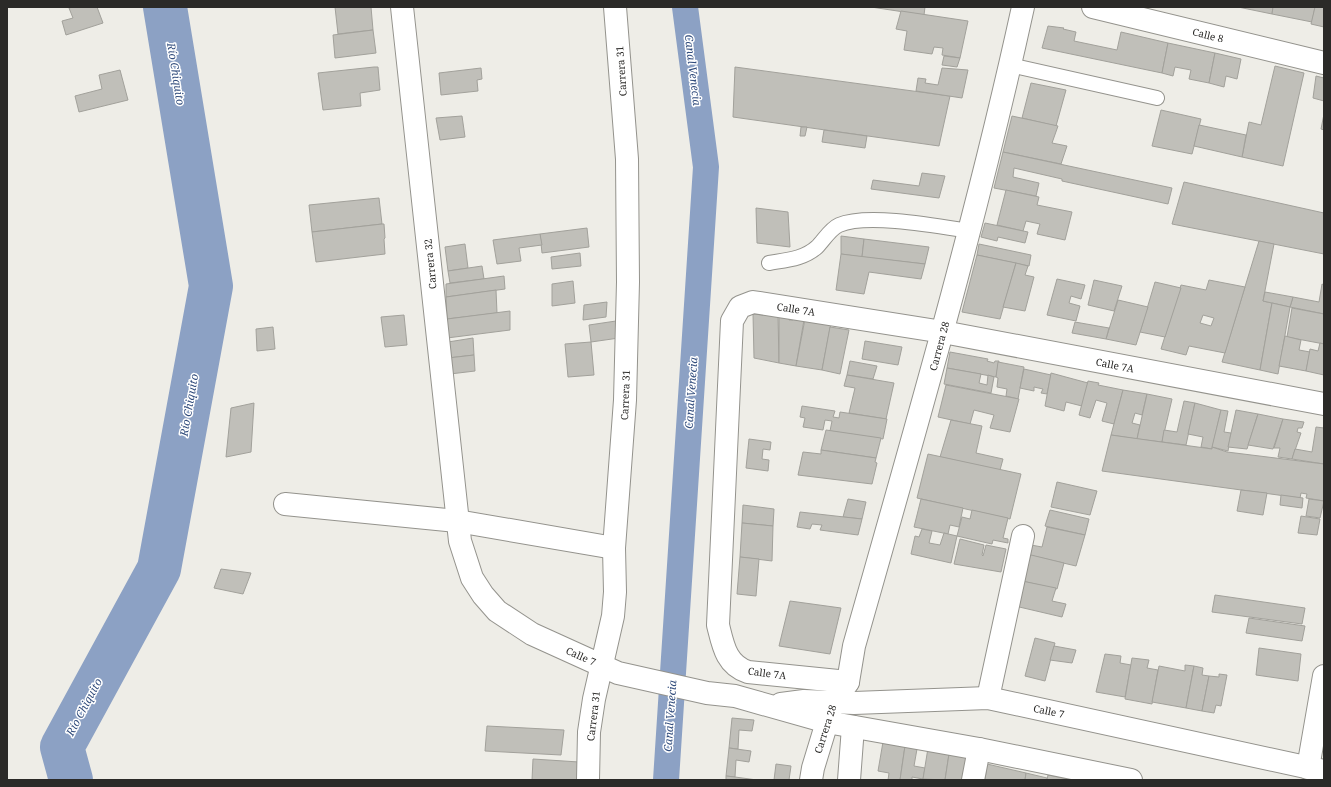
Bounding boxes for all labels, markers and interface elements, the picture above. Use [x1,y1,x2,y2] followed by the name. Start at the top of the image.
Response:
[1191,24,1225,46] street label: Calle 8
[682,33,705,107] water label: Canal Venecia
[164,41,189,106] water label: Río Chiquito
[612,45,630,97] street label: Carrera 31
[420,238,440,290] street label: Carrera 32
[776,299,817,319] street label: Calle 7A
[926,319,952,372] street label: Carrera 28
[1095,354,1136,376] street label: Calle 7A
[681,356,701,429] water label: Canal Venecia
[617,370,633,420] street label: Carrera 31
[175,373,201,438] water label: Río Chiquito
[564,643,599,669] street label: Calle 7
[747,664,788,682] street label: Calle 7A
[62,675,105,739] water label: Río Chiquito
[660,679,680,752] water label: Canal Venecia
[583,690,603,742] street label: Carrera 31
[1032,701,1066,721] street label: Calle 7
[811,702,840,755] street label: Carrera 28

